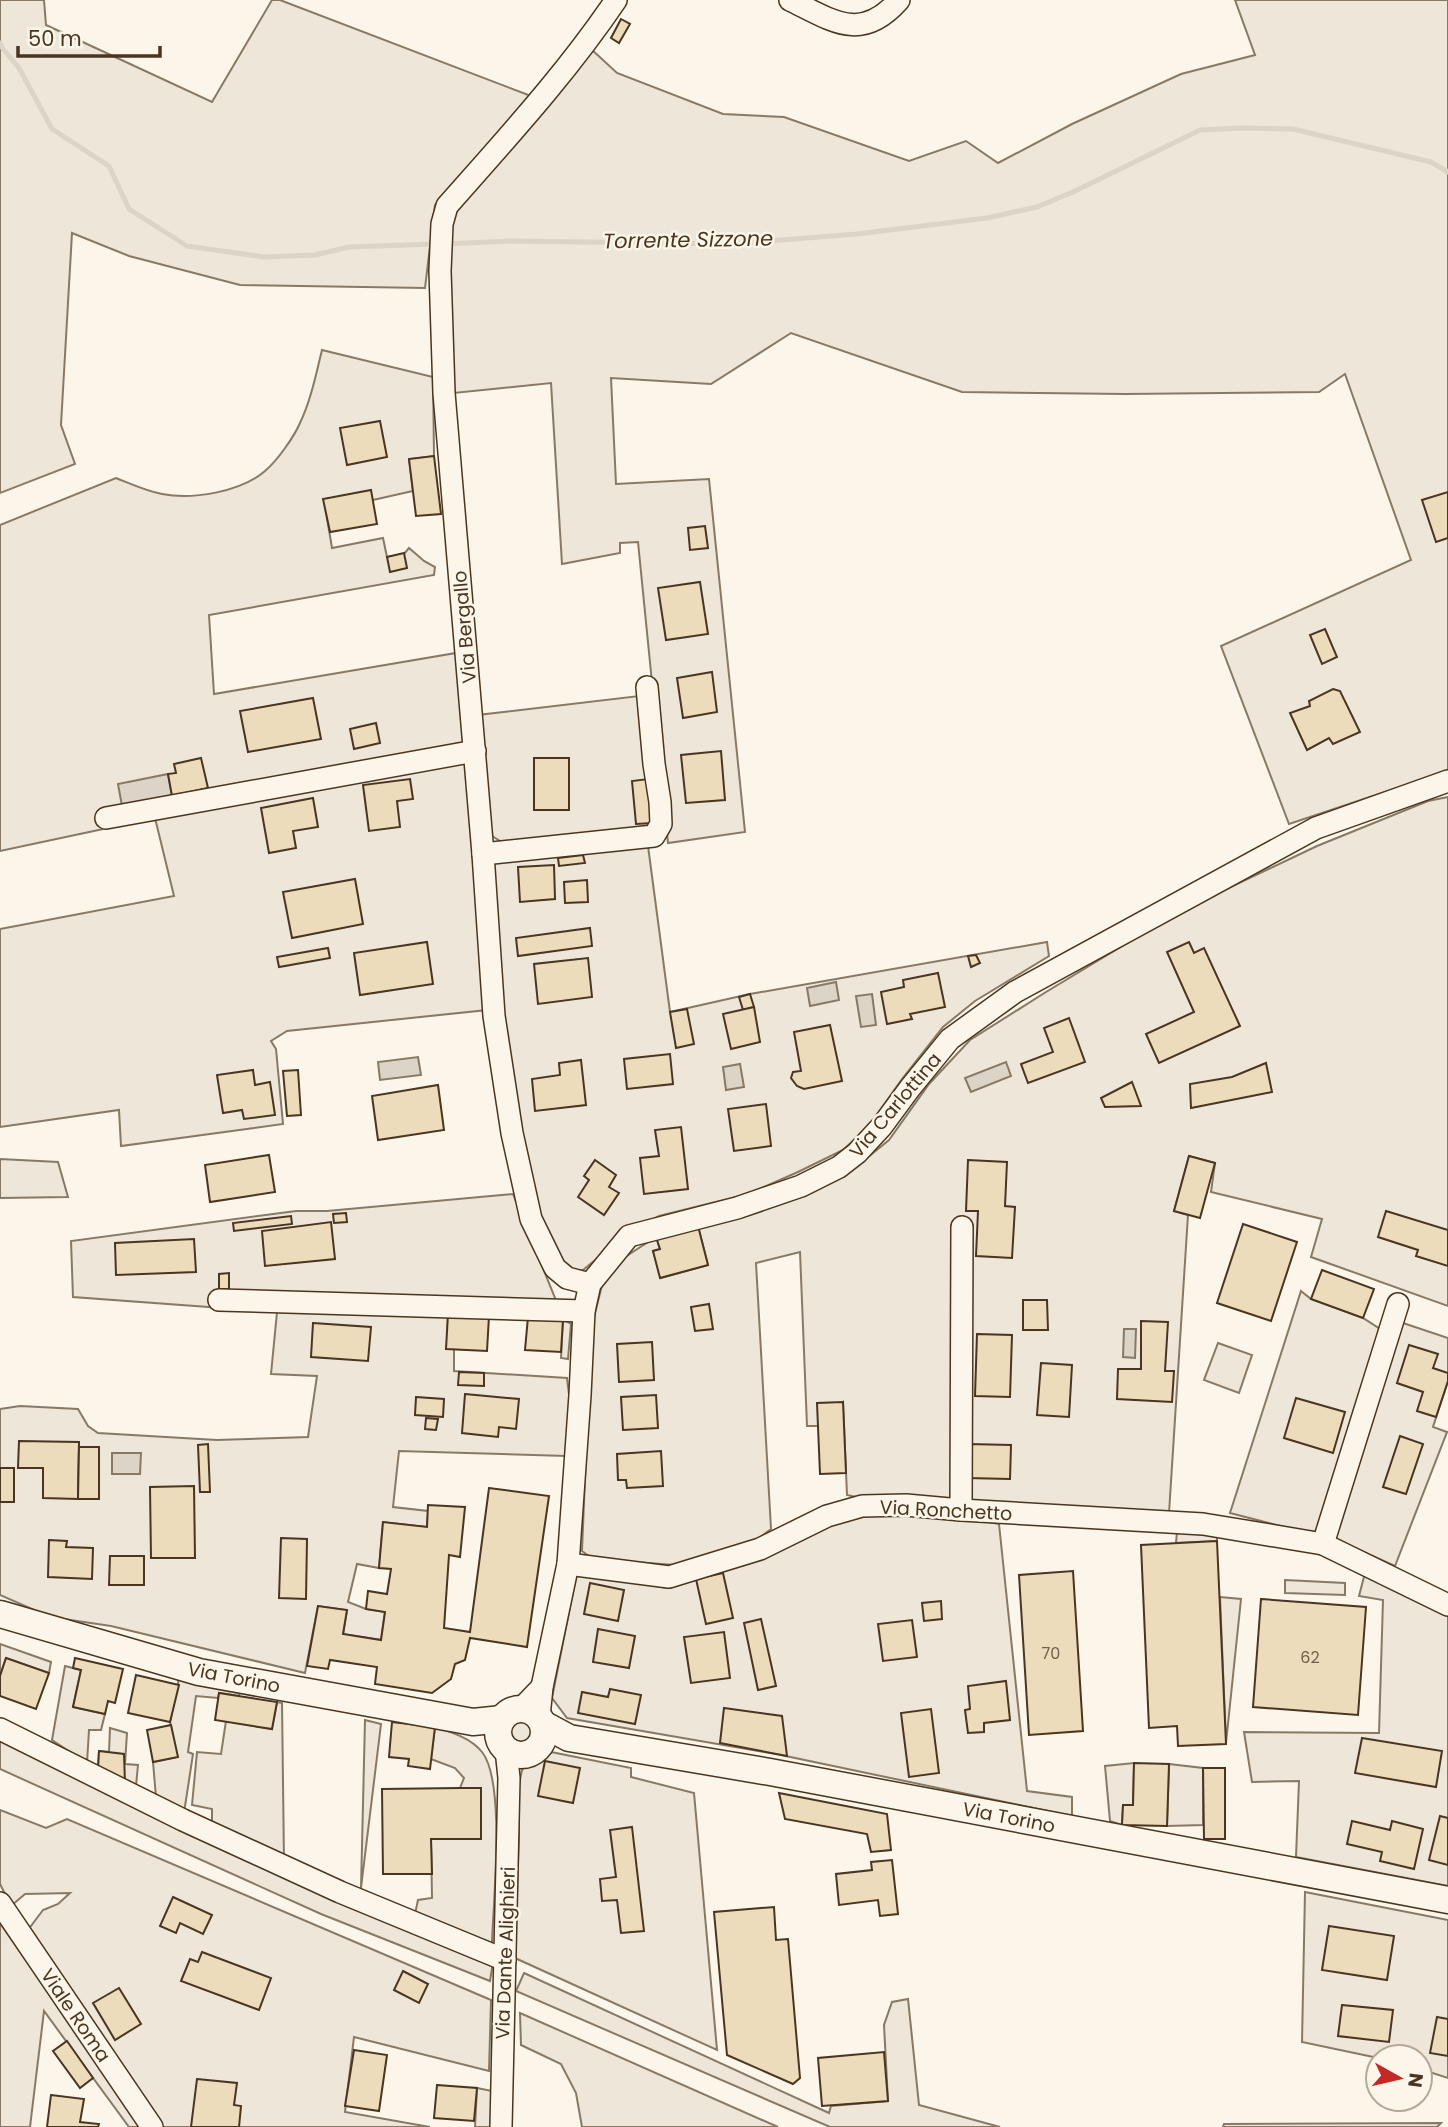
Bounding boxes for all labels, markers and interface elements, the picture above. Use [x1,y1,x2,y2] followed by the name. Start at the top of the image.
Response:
[18,14,159,58] scale bar
[28,24,82,53] text: 50 m
[603,224,773,255] water label: Torrente Sizzone
[446,569,483,684] street label: Via Bergallo
[843,1047,948,1164] street label: Via Carlottina
[879,1494,1013,1527] street label: Via Ronchetto
[1042,1642,1060,1665] house number: 70
[1300,1646,1320,1669] house number: 62
[185,1655,283,1700] street label: Via Torino
[960,1795,1058,1840] street label: Via Torino
[489,1866,522,2040] street label: Via Dante Alighieri
[34,1963,117,2068] street label: Viale Roma
[1364,2043,1434,2113] north arrow
[1401,2071,1430,2089] text: N

